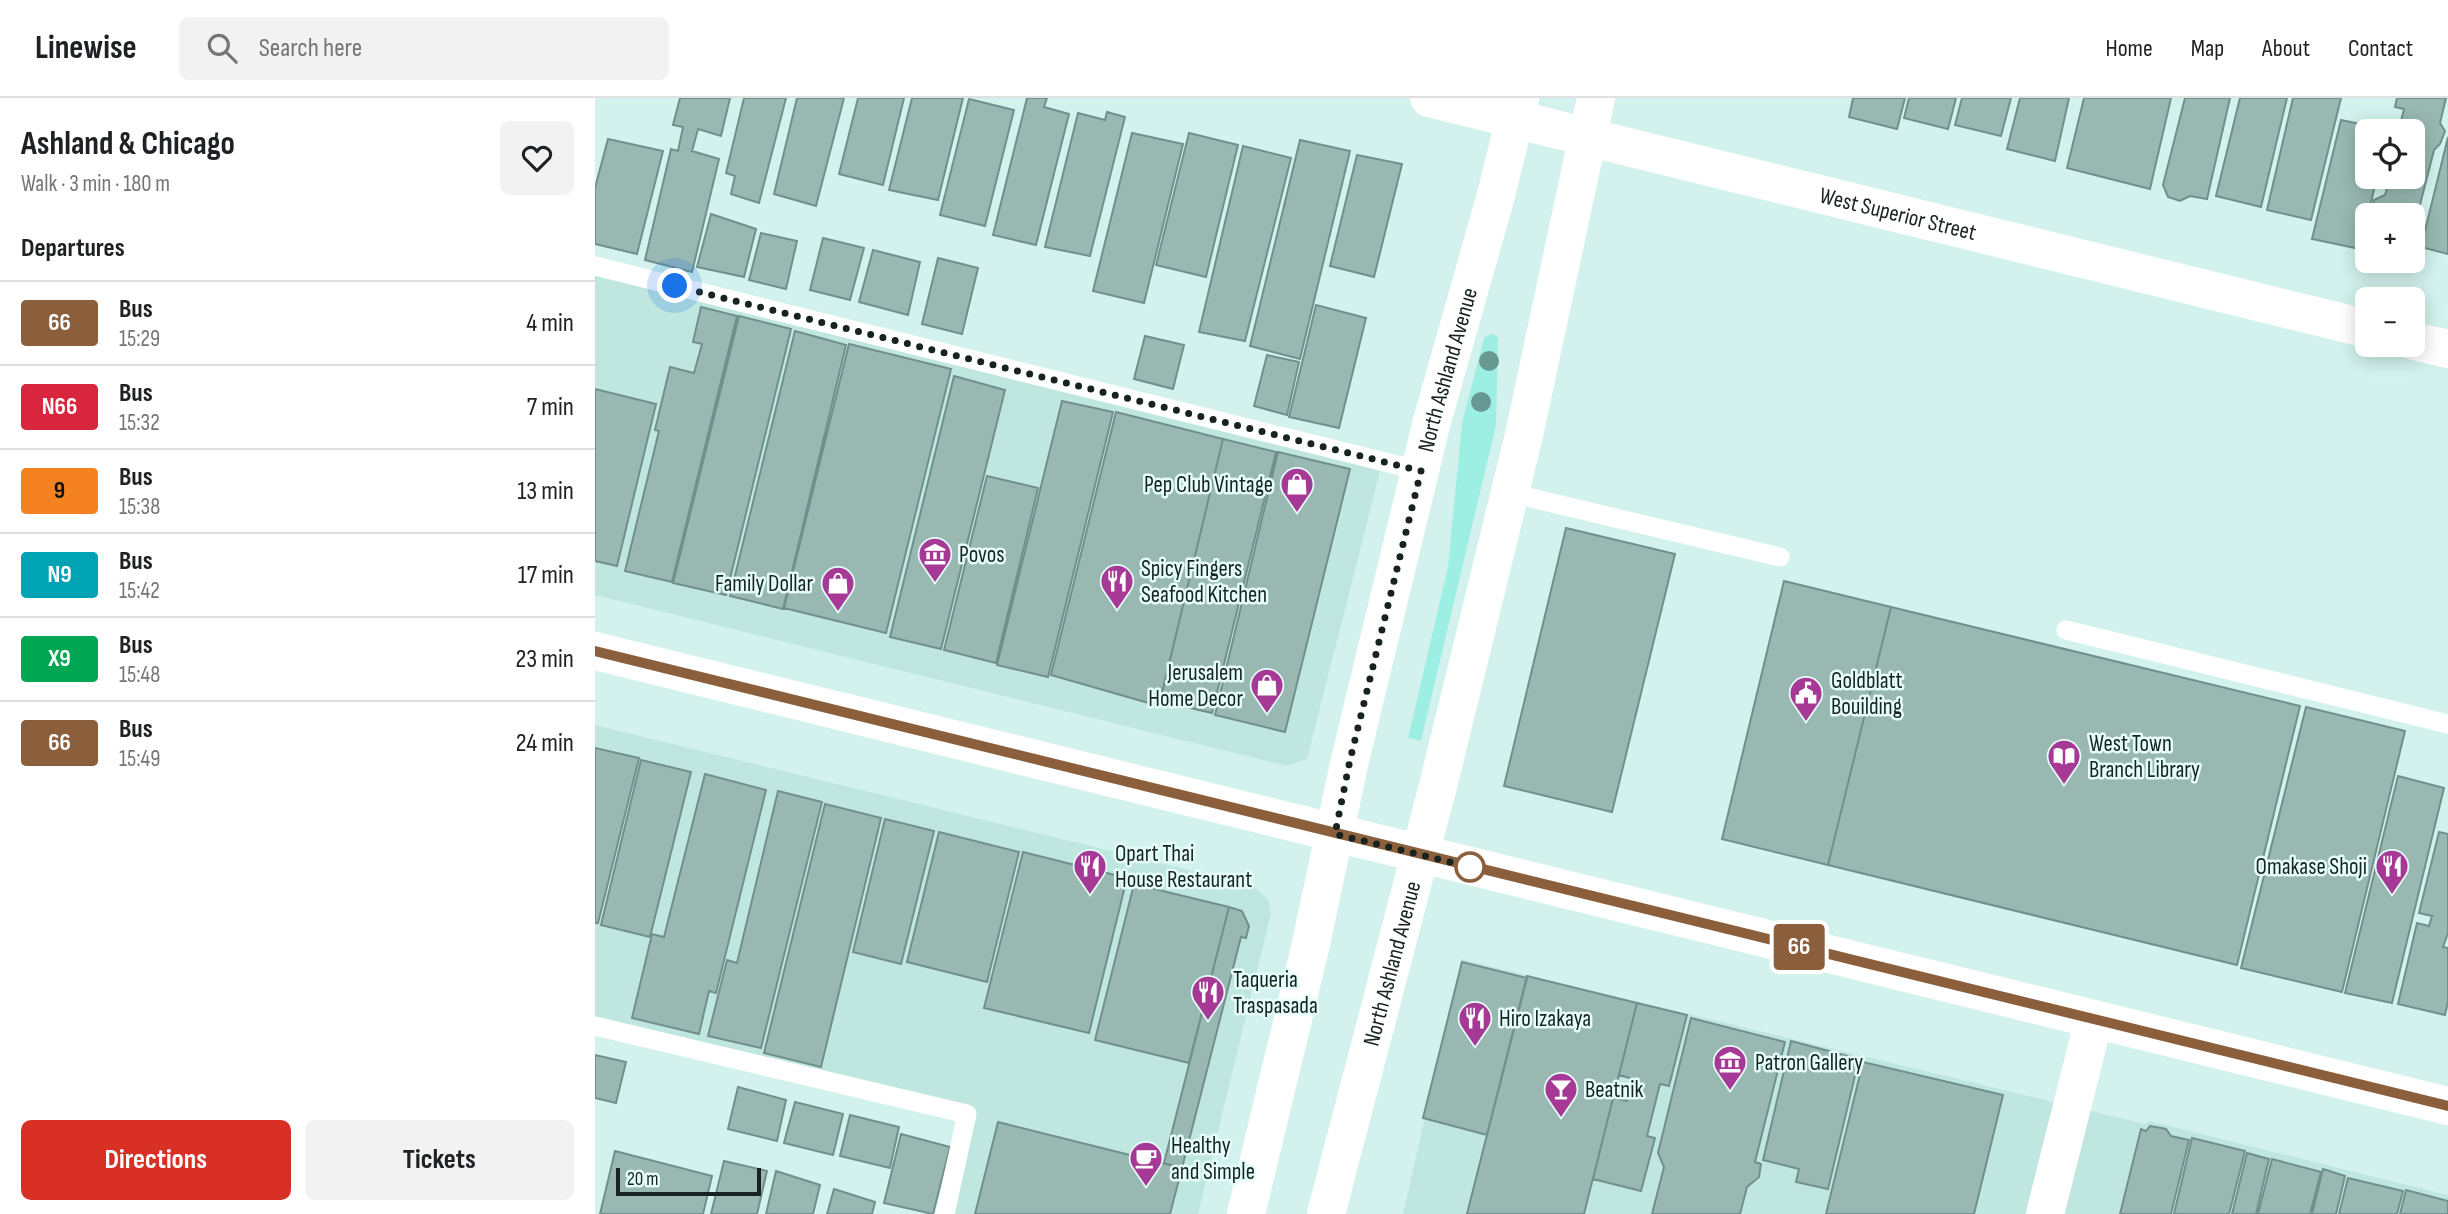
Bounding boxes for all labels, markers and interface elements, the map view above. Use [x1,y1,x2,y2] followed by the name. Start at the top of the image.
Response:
[179,17,669,80] search box
[35,28,137,68] text: Linewise
[203,29,241,67] icon: search
[259,33,362,64] text: Search here
[2105,34,2153,63] text: Home
[2191,34,2224,63] text: Map
[2262,34,2310,63] text: About
[2348,34,2413,63] text: Contact
[2355,119,2425,357] map controls
[2355,119,2425,189] button: locate
[500,121,574,195] button: heart
[21,124,235,164] text: Ashland & Chicago
[21,170,170,198] text: Walk · 3 min · 180 m
[1817,182,1979,247] street label: West Superior Street
[2355,203,2425,273] button: +
[21,233,125,264] text: Departures
[657,268,692,303] your location
[1412,285,1484,455] street label: North Ashland Avenue
[2355,287,2425,357] button: −
[119,294,153,325] text: Bus
[48,308,71,337] text: 66
[526,308,574,339] text: 4 min
[119,325,160,353] text: 15:29
[119,378,153,409] text: Bus
[42,392,77,421] text: N66
[527,392,574,423] text: 7 min
[119,409,160,437] text: 15:32
[119,462,153,493] text: Bus
[1278,465,1316,514] shop icon: Pep Club Vintage
[1144,471,1273,499] place label: Pep Club Vintage
[54,476,65,505] text: 9
[517,476,574,507] text: 13 min
[119,493,160,521] text: 15:38
[916,535,954,584] museum icon: Povos
[959,541,1005,569] place label: Povos
[119,546,153,577] text: Bus
[1141,555,1267,609] place label: Spicy Fingers Seafood Kitchen
[47,560,72,589] text: N9
[518,560,574,591] text: 17 min
[1098,562,1136,611] restaurant icon: Spicy Fingers Seafood Kitchen
[819,564,857,613] shop icon: Family Dollar
[715,570,813,598] place label: Family Dollar
[119,577,160,605] text: 15:42
[119,630,153,661] text: Bus
[48,644,71,673] text: X9
[516,644,574,675] text: 23 min
[1148,659,1243,713] place label: Jerusalem Home Decor
[119,661,160,689] text: 15:48
[1248,666,1286,715] shop icon: Jerusalem Home Decor
[1831,667,1903,721] place label: Goldblatt Bouilding
[1787,674,1825,723] public building icon: Goldblatt Bouilding
[119,714,153,745] text: Bus
[48,728,71,757] text: 66
[516,728,574,759] text: 24 min
[2089,730,2200,784] place label: West Town Branch Library
[2045,737,2083,786] library icon: West Town Branch Library
[119,745,160,773] text: 15:49
[1115,840,1252,894] place label: Opart Thai House Restaurant
[1071,847,1109,896] restaurant icon: Opart Thai House Restaurant
[2373,847,2411,896] restaurant icon: Omakase Shoji
[1455,852,1485,882] unlabelled marker
[2256,853,2367,881] place label: Omakase Shoji
[1358,878,1427,1049] street label: North Ashland Avenue
[1767,924,1831,970] line badge: 66
[1788,932,1810,961] text: 66
[1233,966,1318,1020] place label: Taqueria Traspasada
[1189,973,1227,1022] restaurant icon: Taqueria Traspasada
[1456,999,1494,1048] restaurant icon: Hiro Izakaya
[1499,1005,1591,1033] place label: Hiro Izakaya
[1711,1043,1749,1092] museum icon: Patron Gallery
[1755,1049,1863,1077] place label: Patron Gallery
[1542,1070,1580,1119] bar icon: Beatnik
[1585,1076,1643,1104] place label: Beatnik
[21,1120,291,1200] button: Directions
[305,1120,574,1200] button: Tickets
[1171,1132,1255,1186] place label: Healthy and Simple
[1127,1139,1165,1188] cafe icon: Healthy and Simple
[616,1165,761,1197] scale bar
[627,1168,659,1191] text: 20 m

